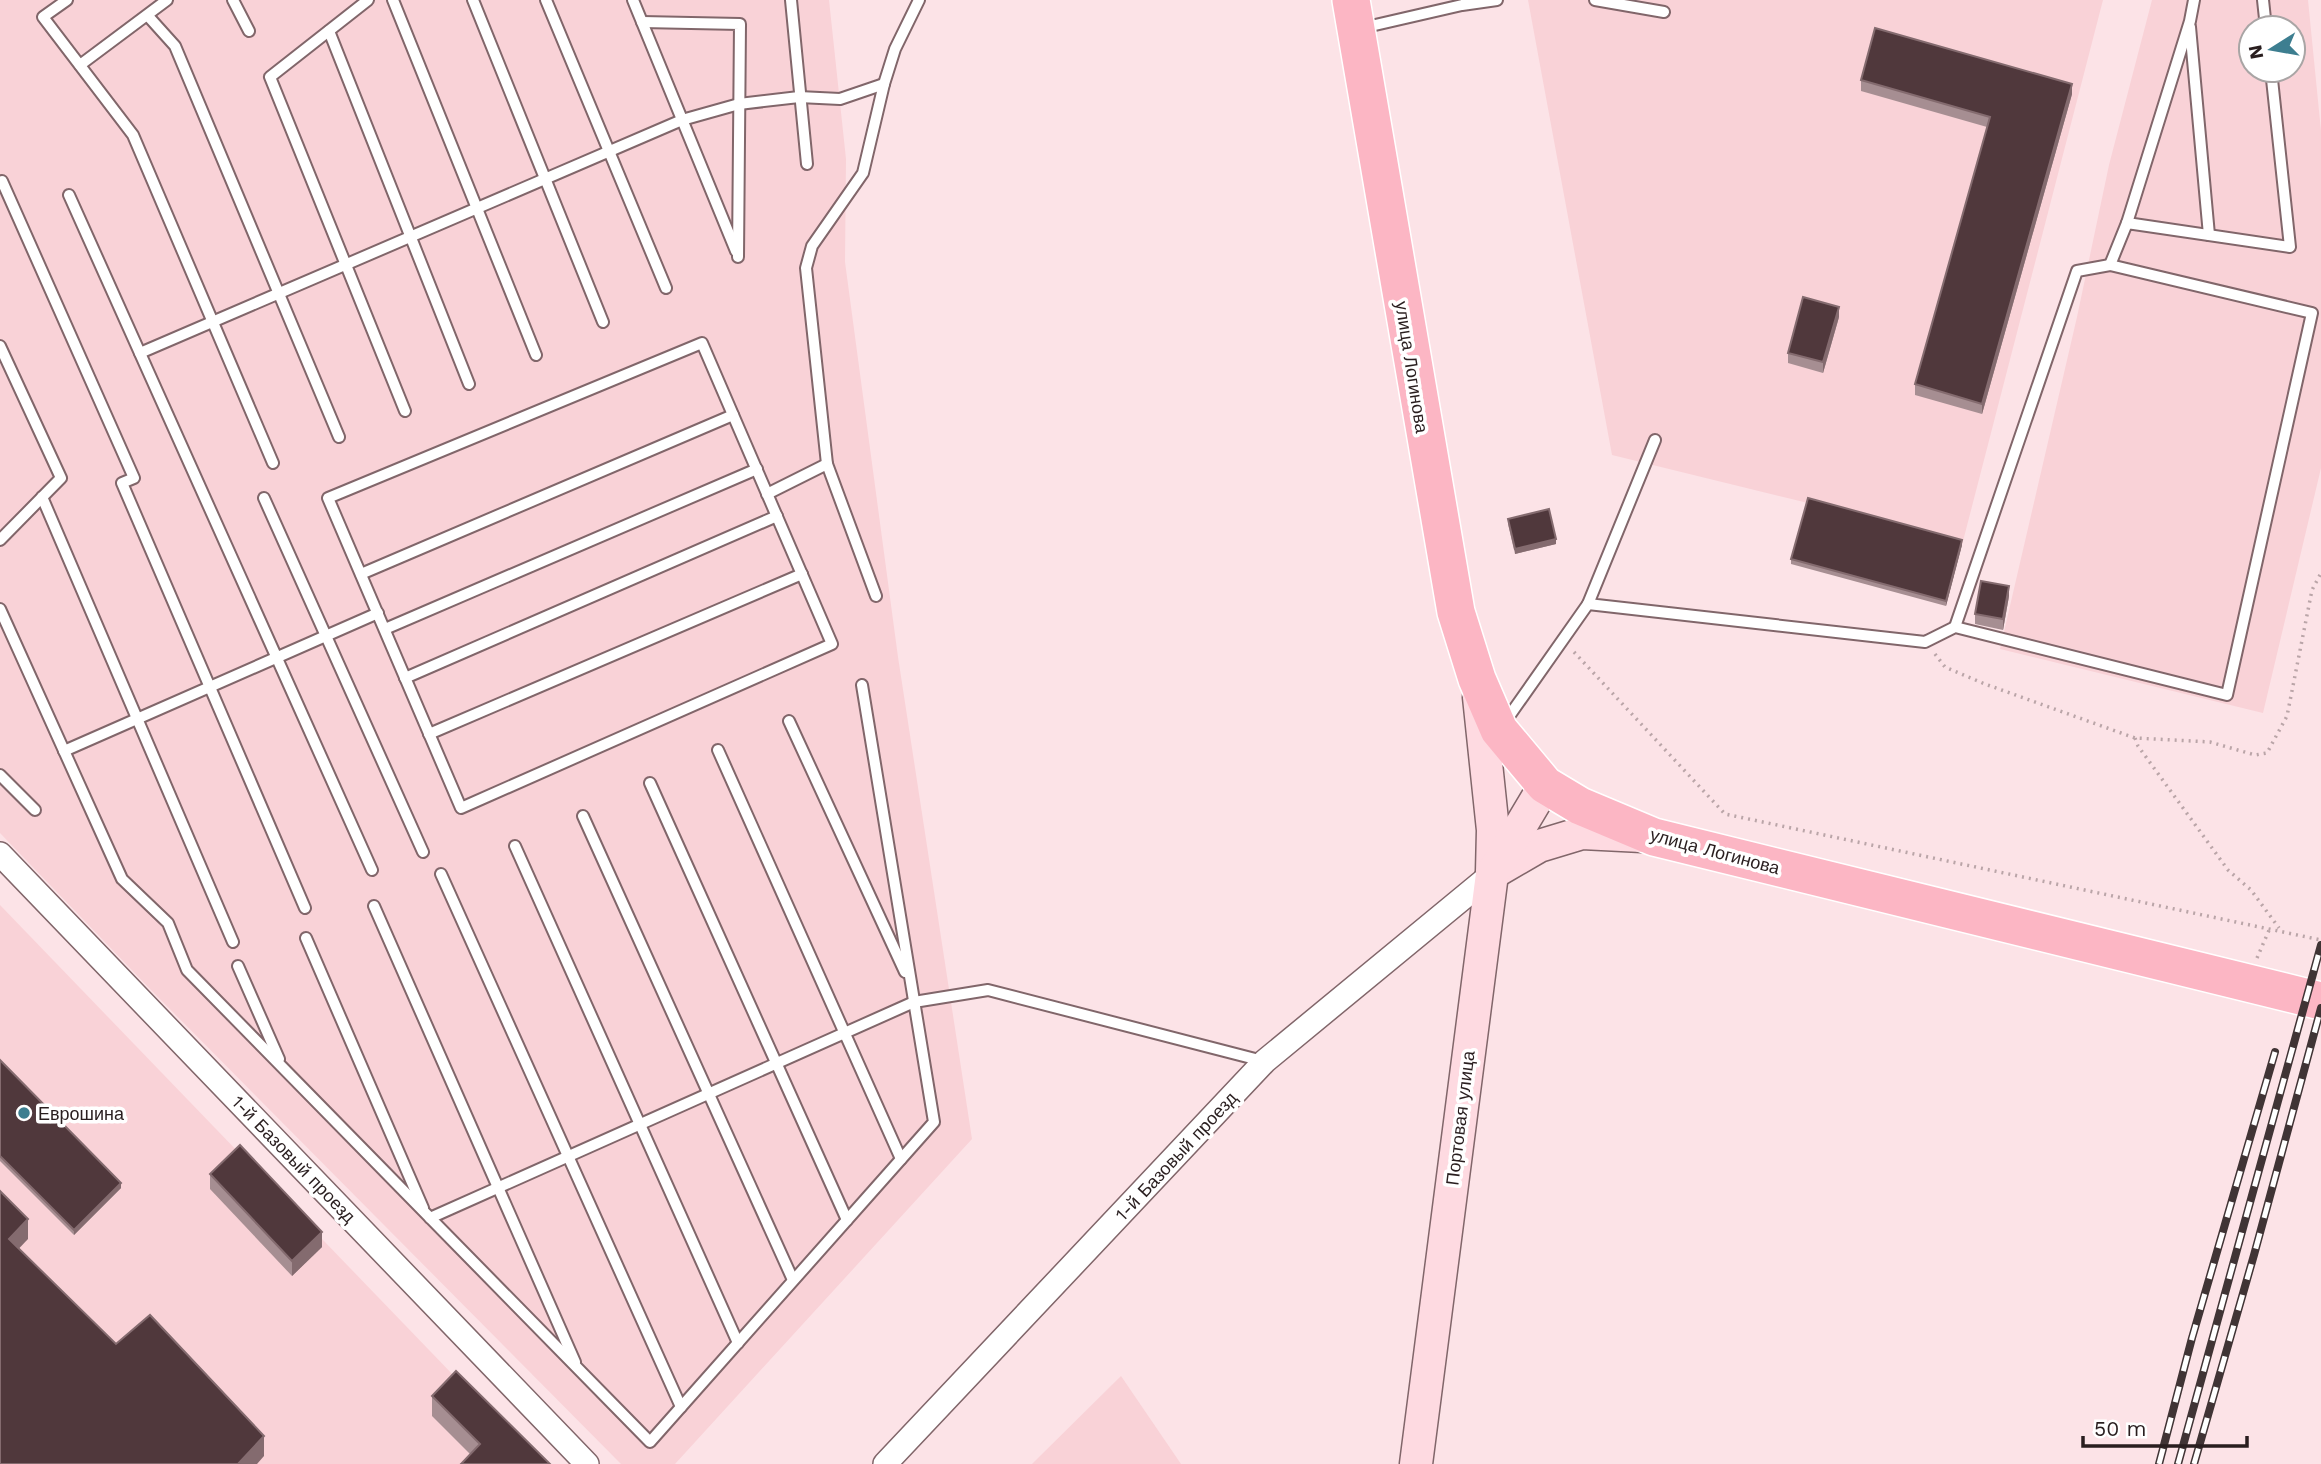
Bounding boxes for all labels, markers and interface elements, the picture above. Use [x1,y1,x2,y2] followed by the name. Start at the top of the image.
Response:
[2237,14,2307,84] north arrow
[2243,43,2268,61] text: N
[1391,299,1433,435] street label: улица Логинова
[1648,824,1783,879] street label: улица Логинова
[1441,1049,1479,1186] street label: Портовая улица
[1111,1087,1241,1225] street label: 1-й Базовый проезд
[228,1091,360,1227] street label: 1-й Базовый проезд
[38,1103,125,1124] place label: Еврошина
[16,1105,32,1121] marker: Еврошина
[2083,1404,2248,1448] scale bar
[2094,1416,2146,1441] text: 50 m

